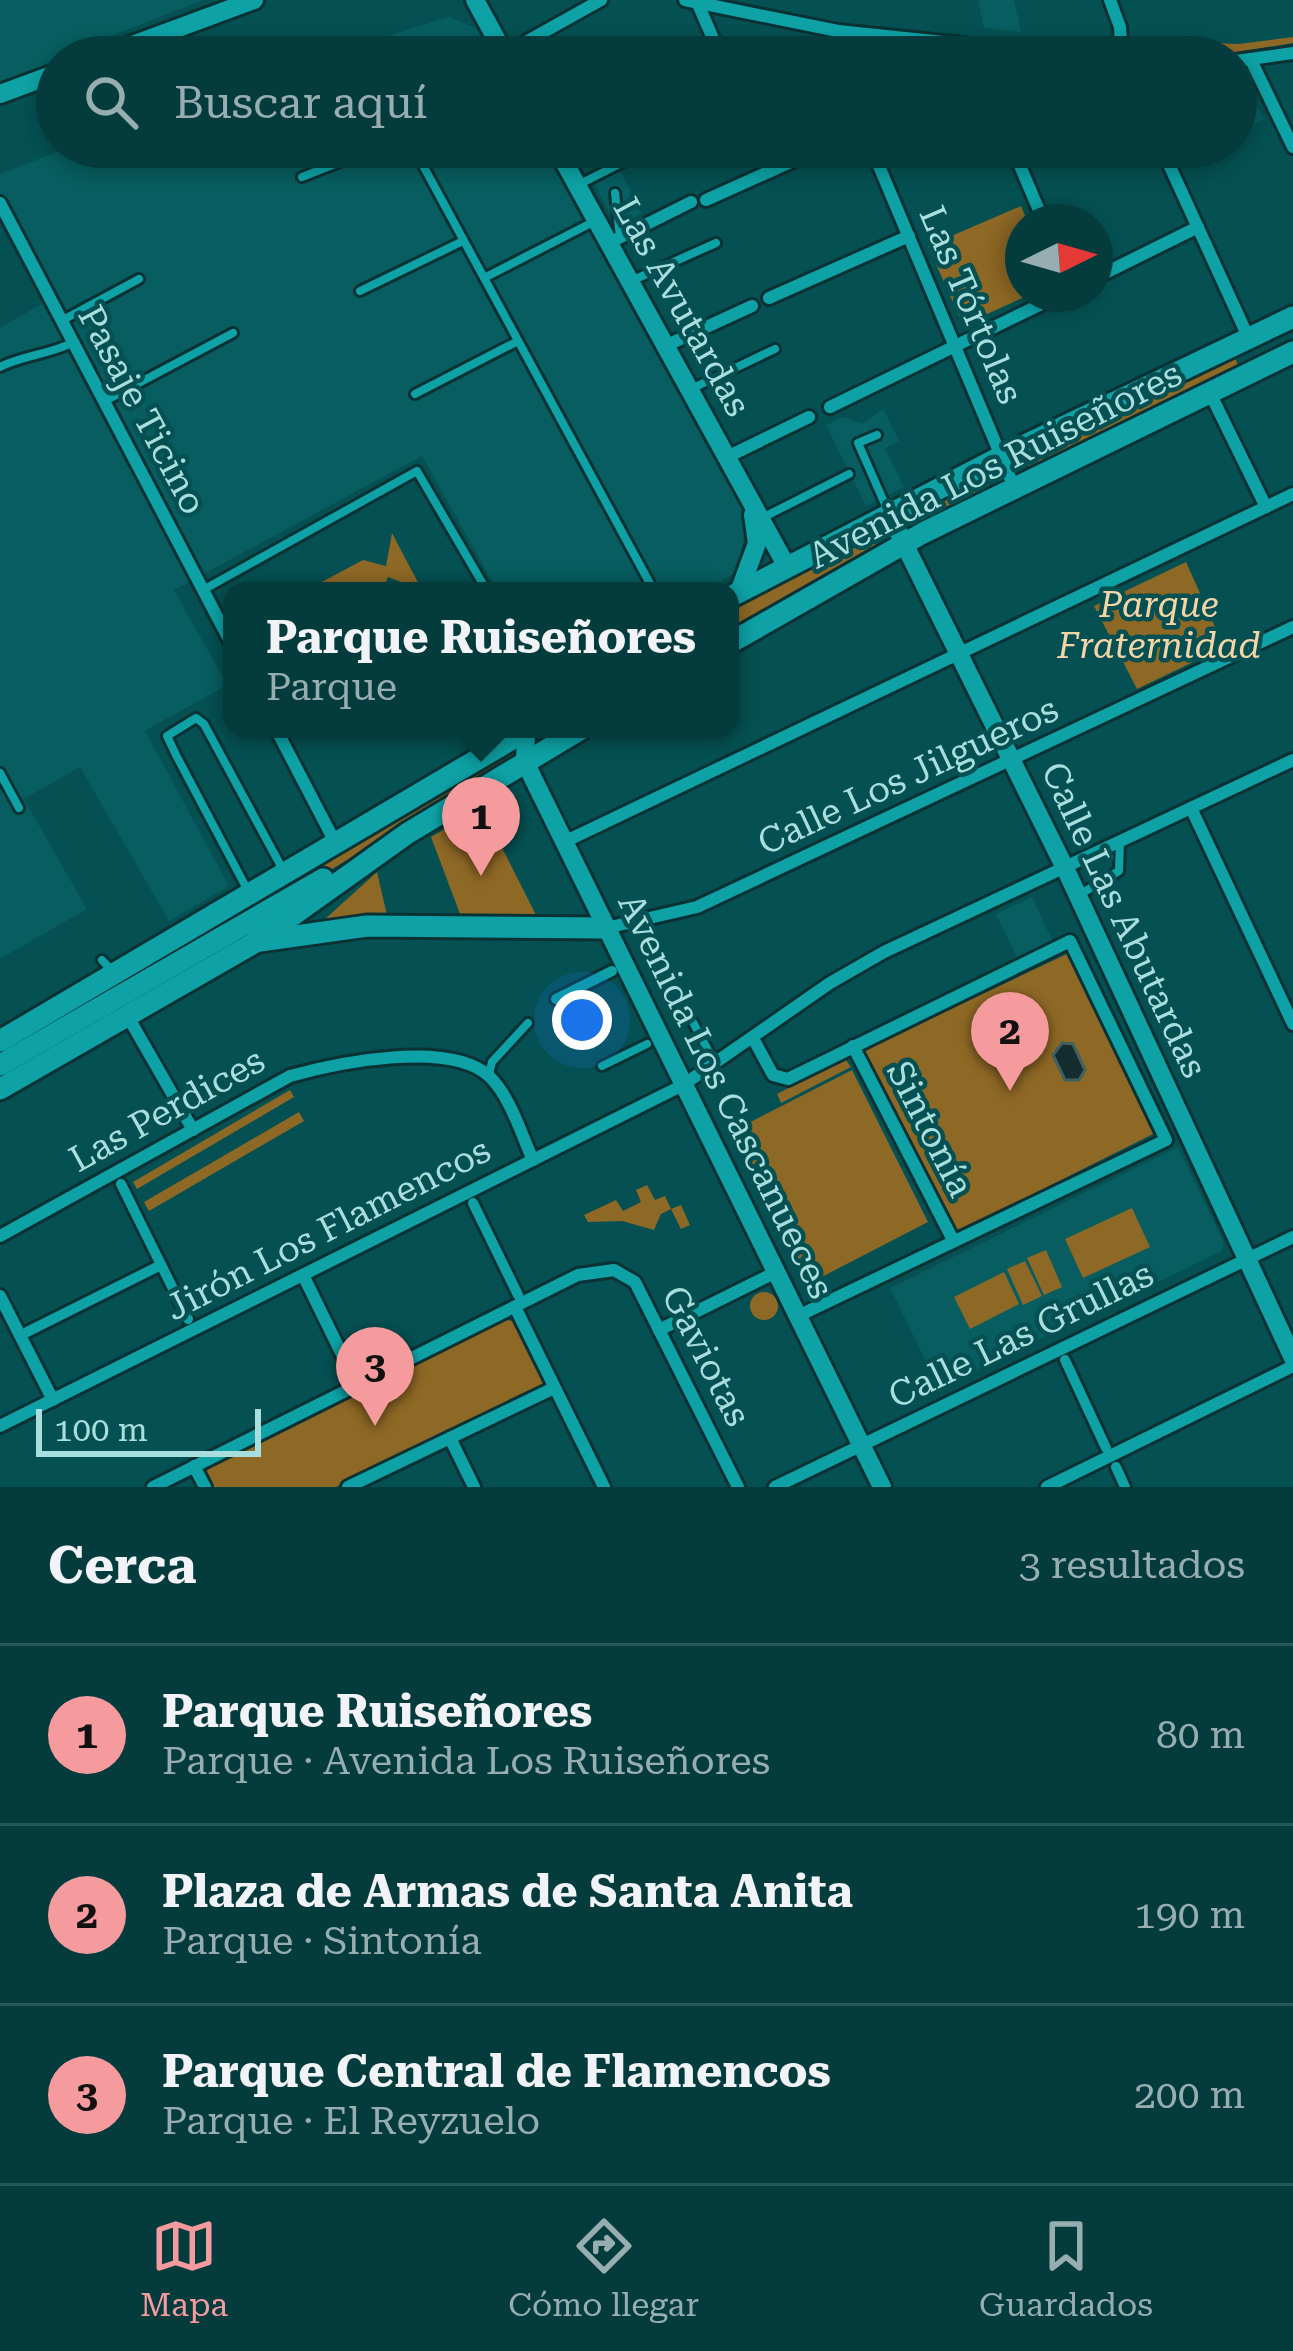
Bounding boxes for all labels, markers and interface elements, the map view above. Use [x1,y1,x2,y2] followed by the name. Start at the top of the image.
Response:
[36,36,1257,168] search box
[78,69,144,135] icon: search
[174,76,427,129] text: Buscar aquí
[605,191,759,423] street label: Las Avutardas
[911,200,1031,410] street label: Las Tórtolas
[1005,204,1113,312] north arrow
[69,298,215,522] street label: Pasaje Ticino
[802,353,1188,577] street label: Avenida Los Ruiseñores
[223,582,739,738] popup
[1056,584,1261,667] park label: Parque Fraternidad
[266,611,696,664] text: Parque Ruiseñores
[266,664,397,710] text: Parque
[751,688,1065,864] street label: Calle Los Jilgueros
[1032,756,1216,1084] street label: Calle Las Abutardas
[442,777,520,876] pin: 1
[610,887,842,1305] street label: Avenida Los Cascanueces
[552,990,612,1050] your location
[971,992,1049,1091] pin: 2
[62,1039,272,1181] street label: Las Perdices
[878,1054,982,1204] street label: Sintonía
[159,1129,497,1329] street label: Jirón Los Flamencos
[882,1253,1160,1417] street label: Calle Las Grullas
[653,1279,759,1433] street label: Gaviotas
[336,1327,414,1426] pin: 3
[36,1403,261,1456] scale bar
[54,1410,148,1449] text: 100 m
[48,1536,197,1595] text: Cerca
[1019,1542,1245,1588] text: 3 resultados
[162,1685,592,1738] text: Parque Ruiseñores
[76,1712,98,1758] text: 1
[1156,1712,1245,1758] text: 80 m
[162,1738,770,1784] text: Parque · Avenida Los Ruiseñores
[162,1865,853,1918] text: Plaza de Armas de Santa Anita
[76,1892,98,1938] text: 2
[1134,1892,1245,1938] text: 190 m
[162,1918,482,1964] text: Parque · Sintonía
[162,2045,831,2098] text: Parque Central de Flamencos
[76,2072,98,2118] text: 3
[1134,2072,1245,2118] text: 200 m
[162,2098,540,2144] text: Parque · El Reyzuelo
[140,2213,228,2324] tab: Mapa
[508,2213,699,2324] tab: Cómo llegar
[979,2213,1153,2324] tab: Guardados

